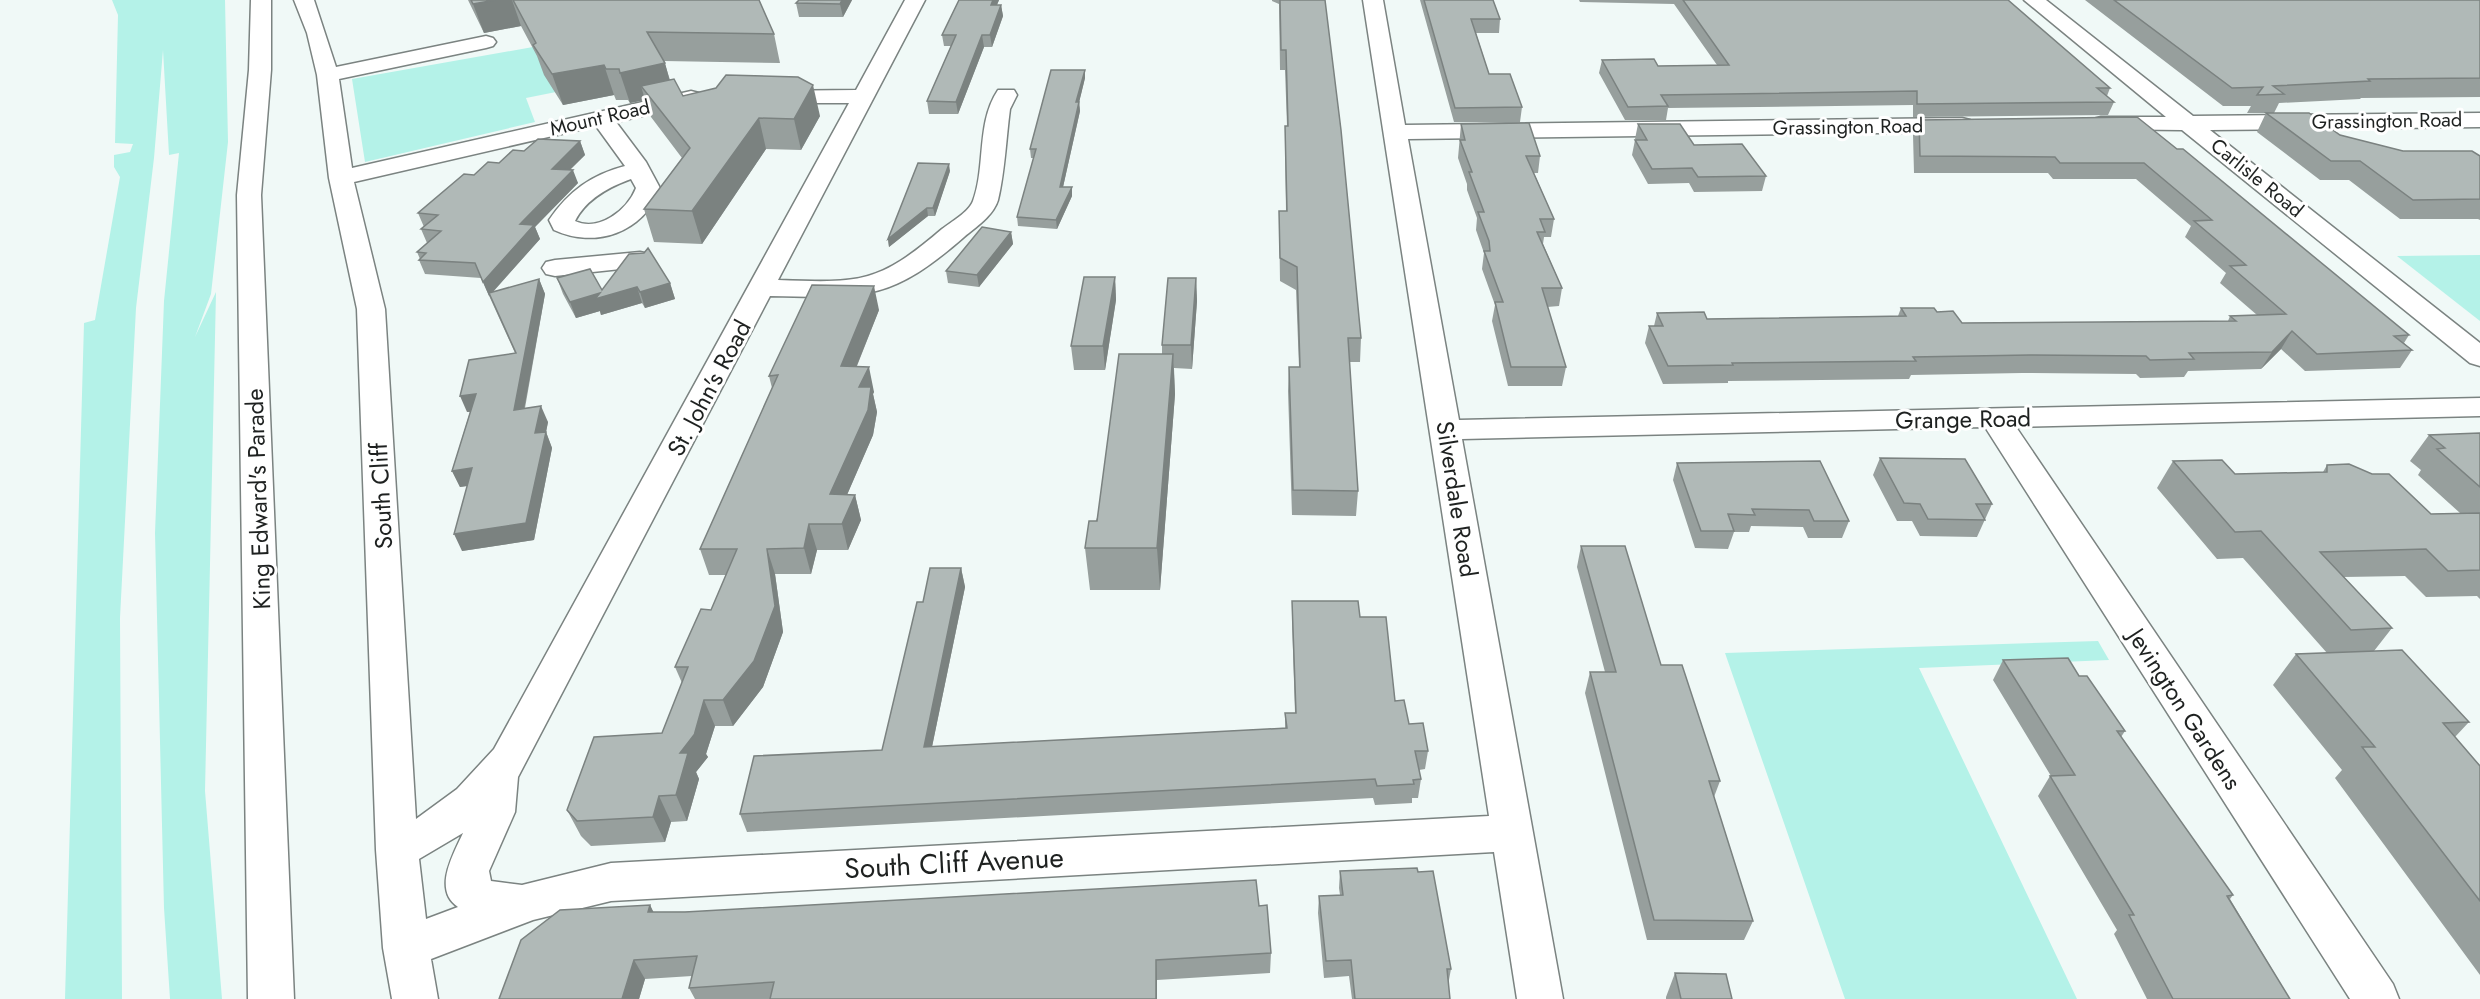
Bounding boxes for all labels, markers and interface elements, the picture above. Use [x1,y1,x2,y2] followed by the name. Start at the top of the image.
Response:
[547,92,653,144] street label: Mount Road
[2311,105,2463,137] street label: Grassington Road
[1772,111,1924,143] street label: Grassington Road
[2204,131,2310,225] street label: Carlisle Road
[658,314,760,462] street label: St. John's Road
[237,388,279,610] street label: King Edward's Parade
[1895,400,2031,438] street label: Grange Road
[1427,418,1487,580] street label: Silverdale Road
[361,441,401,550] street label: South Cliff
[2118,619,2250,797] street label: Jevington Gardens
[843,837,1065,889] street label: South Cliff Avenue

